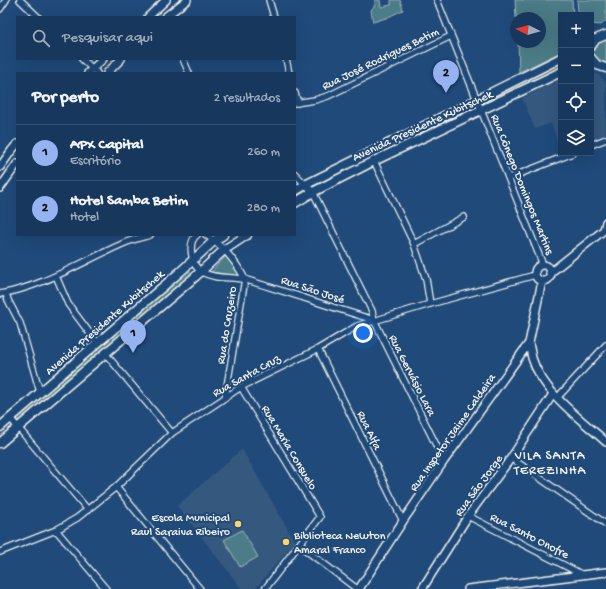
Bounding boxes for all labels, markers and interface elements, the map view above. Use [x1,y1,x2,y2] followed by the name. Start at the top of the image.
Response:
[510,12,546,48] north arrow
[558,12,594,156] map controls
[558,12,594,48] button: +
[16,16,296,60] search box
[320,25,442,94] street label: Rua José Rodrigues Betim
[30,27,52,49] icon: search
[62,29,153,47] text: Pesquisar aqui
[558,48,594,84] button: −
[433,60,459,93] pin: 2
[558,84,594,120] button: locate
[351,87,497,165] street label: Avenida Presidente Kubitschek
[32,88,99,108] text: Por perto
[214,91,280,106] text: 2 resultados
[487,113,556,257] street label: Rua Cônego Domingos Martins
[558,120,594,156] button: layers
[70,136,143,154] text: APX Capital
[42,145,48,160] text: 1
[247,145,280,160] text: 260 m
[70,154,121,169] text: Escritório
[70,192,188,210] text: Hotel Samba Betim
[42,201,48,216] text: 2
[247,201,280,216] text: 280 m
[70,210,99,225] text: Hotel
[43,267,169,379] street label: Avenida Presidente Kubitschek
[279,274,347,308] street label: Rua São José
[215,285,241,365] street label: Rua do Cruzeiro
[120,320,146,353] pin: 1
[353,323,373,343] your location
[385,333,438,419] street label: Rua Gervásio Lara
[211,352,284,401] street label: Rua Santa Cruz
[408,371,500,495] street label: Rua Inspetor Jaime Caldeira
[257,403,319,493] street label: Rua Maria Consuelo
[353,409,384,453] street label: Rua Alfa
[513,449,586,479] district label: VILA SANTA TEREZINHA
[453,452,507,520] street label: Rua São Jorge
[487,511,572,563] street label: Rua Santo Onofre
[131,512,230,540] place label: Escola Municipal Raul Saraiva Ribeiro
[233,519,243,529] marker: Escola Municipal Raul Saraiva Ribeiro
[293,530,386,558] place label: Biblioteca Newton Amaral Franco
[281,537,291,547] marker: Biblioteca Newton Amaral Franco

